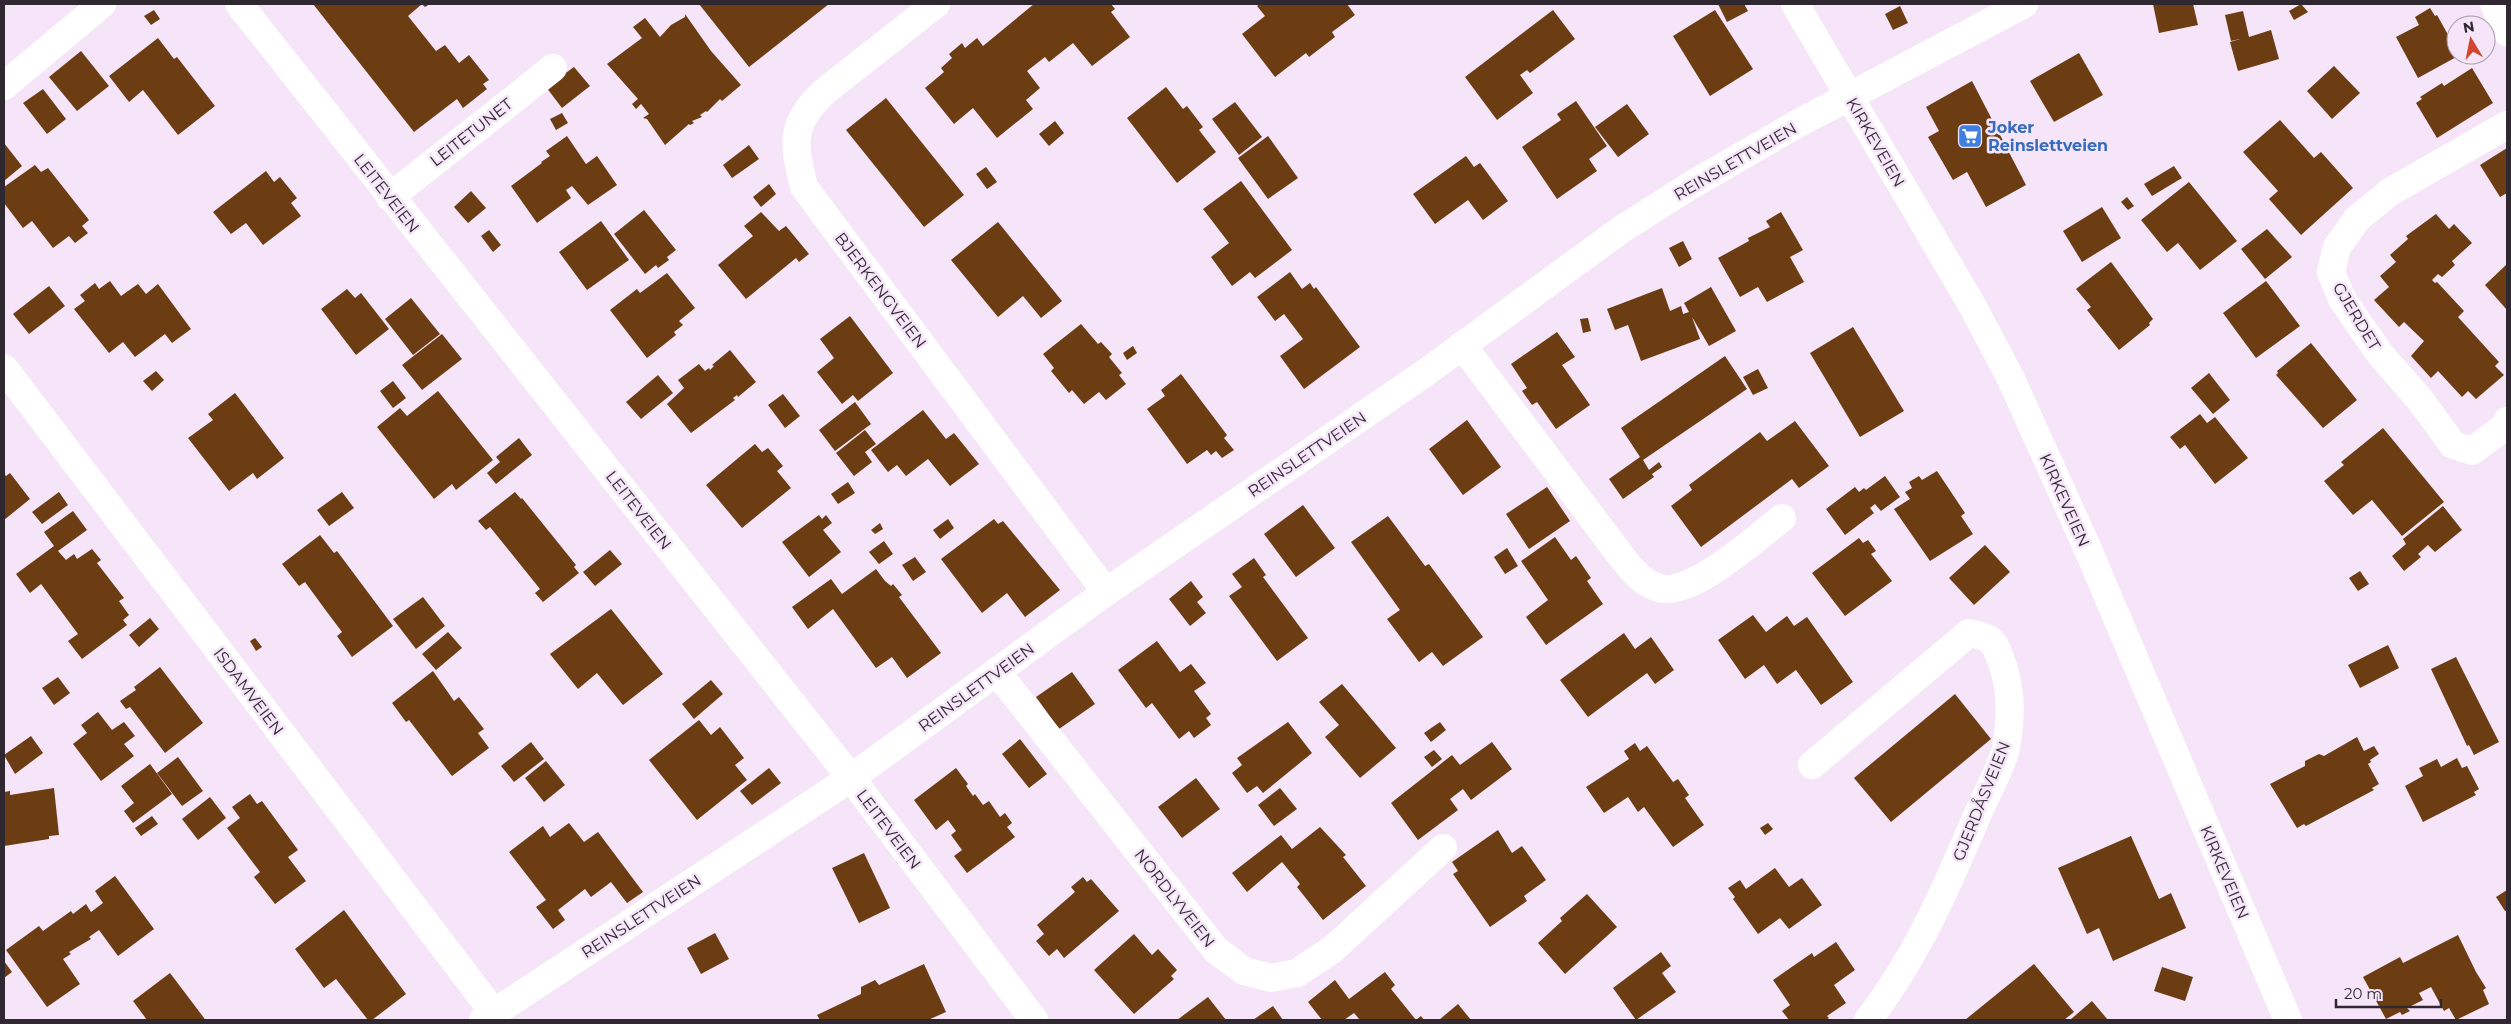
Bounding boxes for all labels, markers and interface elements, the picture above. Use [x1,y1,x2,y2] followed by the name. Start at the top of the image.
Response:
[2446,15,2496,65] north arrow
[2462,17,2476,37] text: N
[426,94,517,170] street label: LEITETUNET
[1842,94,1909,190] street label: KIRKEVEIEN
[1987,118,2108,155] place label: Joker Reinslettveien
[1670,119,1800,204] street label: REINSLETTVEIEN
[1957,123,1983,149] supermarket icon: Joker Reinslettveien
[350,150,423,237] street label: LEITEVEIEN
[831,229,930,352] street label: BJERKENGVEIEN
[2329,279,2385,354] street label: GJERDET
[1244,408,1370,501] street label: REINSLETTVEIEN
[2036,451,2094,550] street label: KIRKEVEIEN
[602,467,675,554] street label: LEITEVEIEN
[915,639,1038,736] street label: REINSLETTVEIEN
[210,644,288,739] street label: ISDAMVEIEN
[1948,738,2014,864] street label: GJERDÅSVEIEN
[852,786,925,873] street label: LEITEVEIEN
[2196,823,2253,922] street label: KIRKEVEIEN
[1130,845,1219,951] street label: NORDLYVEIEN
[578,871,705,962] street label: REINSLETTVEIEN
[2336,976,2441,1008] scale bar
[2344,984,2382,1003] text: 20 m

